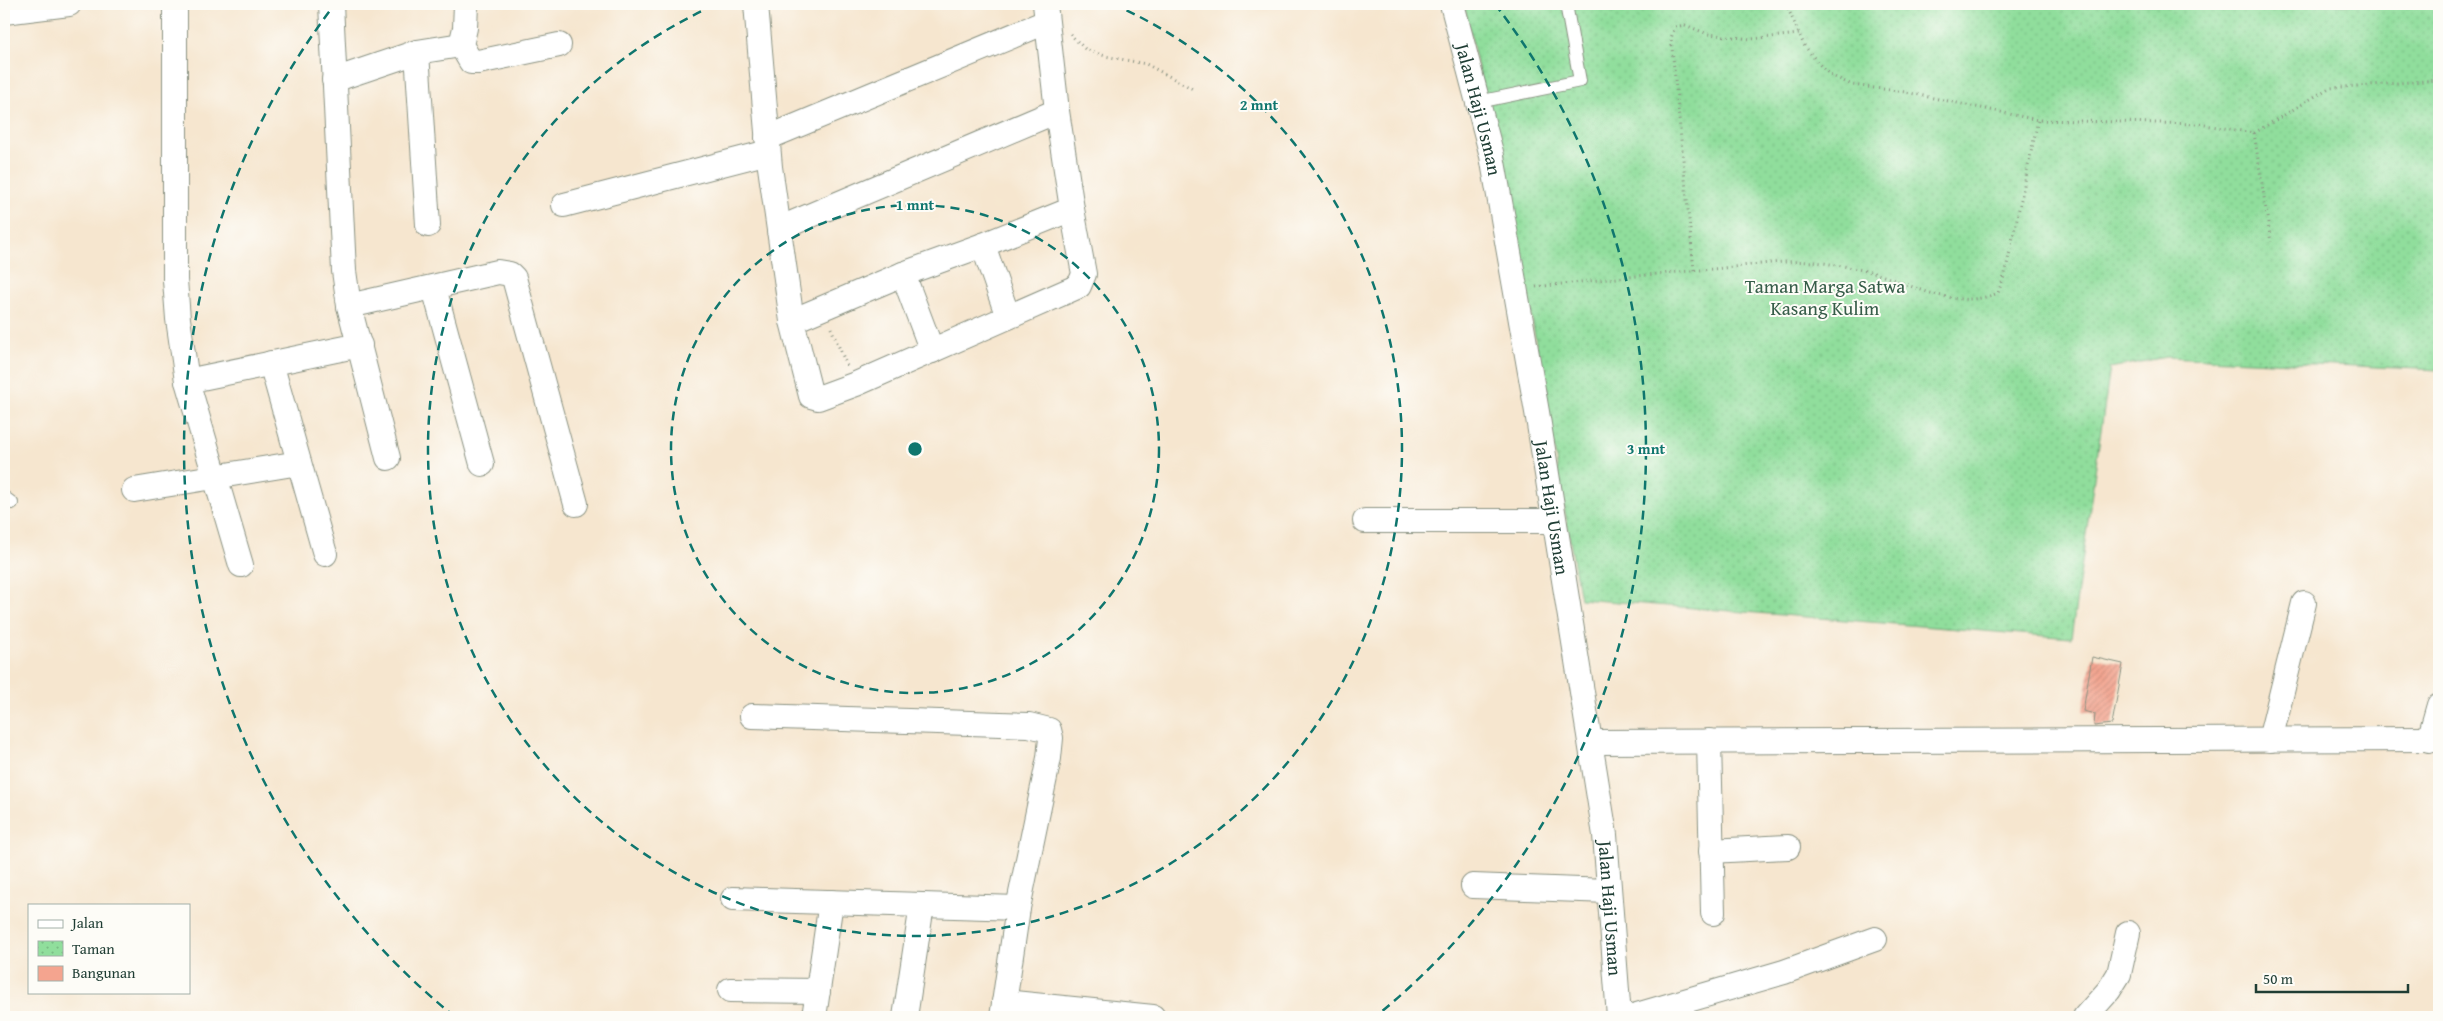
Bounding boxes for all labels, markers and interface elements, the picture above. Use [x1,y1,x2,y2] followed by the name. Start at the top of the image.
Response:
[1448,38,1509,178] street label: Jalan Haji Usman
[1240,94,1279,115] text: 2 mnt
[896,194,935,215] text: 1 mnt
[1745,272,1905,322] park label: Taman Marga Satwa Kasang Kulim
[1527,437,1577,577] street label: Jalan Haji Usman
[1627,438,1666,459] text: 3 mnt
[906,440,924,458] centre of rings
[1591,838,1630,977] street label: Jalan Haji Usman
[28,904,190,994] legend
[70,912,104,933] text: Jalan
[72,938,115,959] text: Taman
[2256,961,2408,993] scale bar
[72,962,136,983] text: Bangunan
[2263,968,2294,989] text: 50 m

